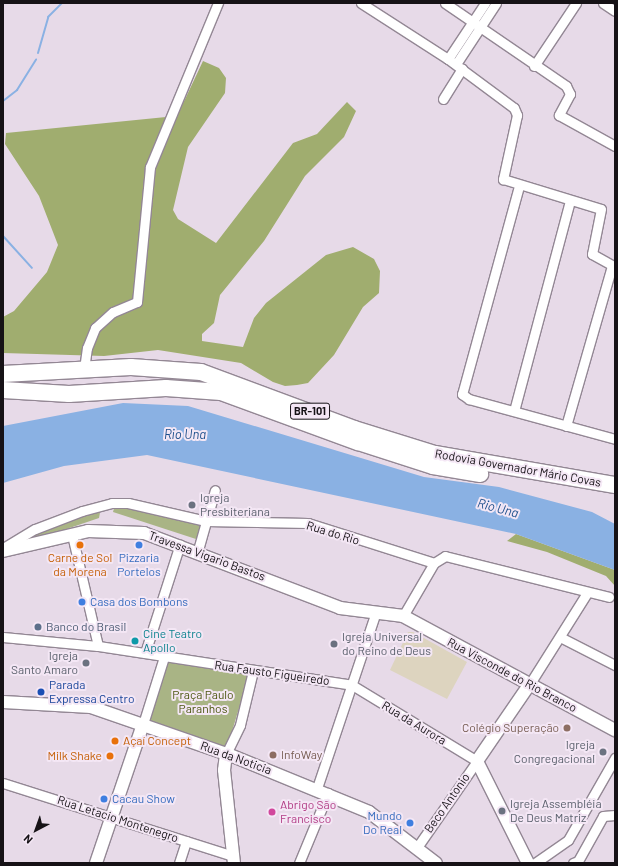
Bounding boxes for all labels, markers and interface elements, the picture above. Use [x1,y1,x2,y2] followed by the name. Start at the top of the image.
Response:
[290,402,330,420] road number: BR-101
[164,426,206,442] water label: Rio Una
[434,446,602,490] street label: Rodovia Governador Mário Covas
[200,491,270,519] place label: Igreja Presbiteriana
[476,495,520,521] water label: Rio Una
[187,500,197,510] marker: Igreja Presbiteriana
[305,518,361,548] street label: Rua do Rio
[147,528,267,584] street label: Travessa Vigario Bastos
[75,540,85,550] marker: Carne de Sol da Morena
[134,540,144,550] marker: Pizzaria Portelos
[48,551,112,579] place label: Carne de Sol da Morena
[117,551,161,579] place label: Pizzaria Portelos
[90,595,188,609] place label: Casa dos Bombons
[77,597,87,607] marker: Casa dos Bombons
[46,620,126,634] place label: Banco do Brasil
[33,622,43,632] marker: Banco do Brasil
[143,627,202,655] place label: Cine Teatro Apollo
[342,630,431,658] place label: Igreja Universal do Reino de Deus
[445,635,579,715] street label: Rua Visconde do Rio Branco
[130,636,140,646] marker: Cine Teatro Apollo
[329,639,339,649] marker: Igreja Universal do Reino de Deus
[11,649,78,677] place label: Igreja Santo Amaro
[81,658,91,668] marker: Igreja Santo Amaro
[213,658,331,688] street label: Rua Fausto Figueiredo
[49,678,134,706] place label: Parada Expressa Centro
[36,687,46,697] marker: Parada Expressa Centro
[172,688,234,716] park label: Praça Paulo Paranhos
[379,698,449,748] street label: Rua da Aurora
[462,721,559,735] place label: Colégio Superação
[562,723,572,733] marker: Colégio Superação
[123,734,191,748] place label: Açaí Concept
[110,736,120,746] marker: Açaí Concept
[198,738,274,778] street label: Rua da Noticia
[514,738,595,766] place label: Igreja Congregacional
[598,747,608,757] marker: Igreja Congregacional
[281,748,322,762] place label: InfoWay
[47,749,102,763] place label: Milk Shake
[268,750,278,760] marker: InfoWay
[105,751,115,761] marker: Milk Shake
[421,770,473,836] street label: Beco Antonio
[112,792,175,806] place label: Cacau Show
[56,793,180,845] street label: Rua Letacio Montenegro
[99,794,109,804] marker: Cacau Show
[510,797,602,825] place label: Igreja Assembléia De Deus Matriz
[280,798,336,826] place label: Abrigo São Francisco
[497,806,507,816] marker: Igreja Assembléia De Deus Matriz
[267,807,277,817] marker: Abrigo São Francisco
[363,809,402,837] place label: Mundo Do Real
[16,810,56,850] north arrow
[405,818,415,828] marker: Mundo Do Real
[21,832,35,847] text: N

